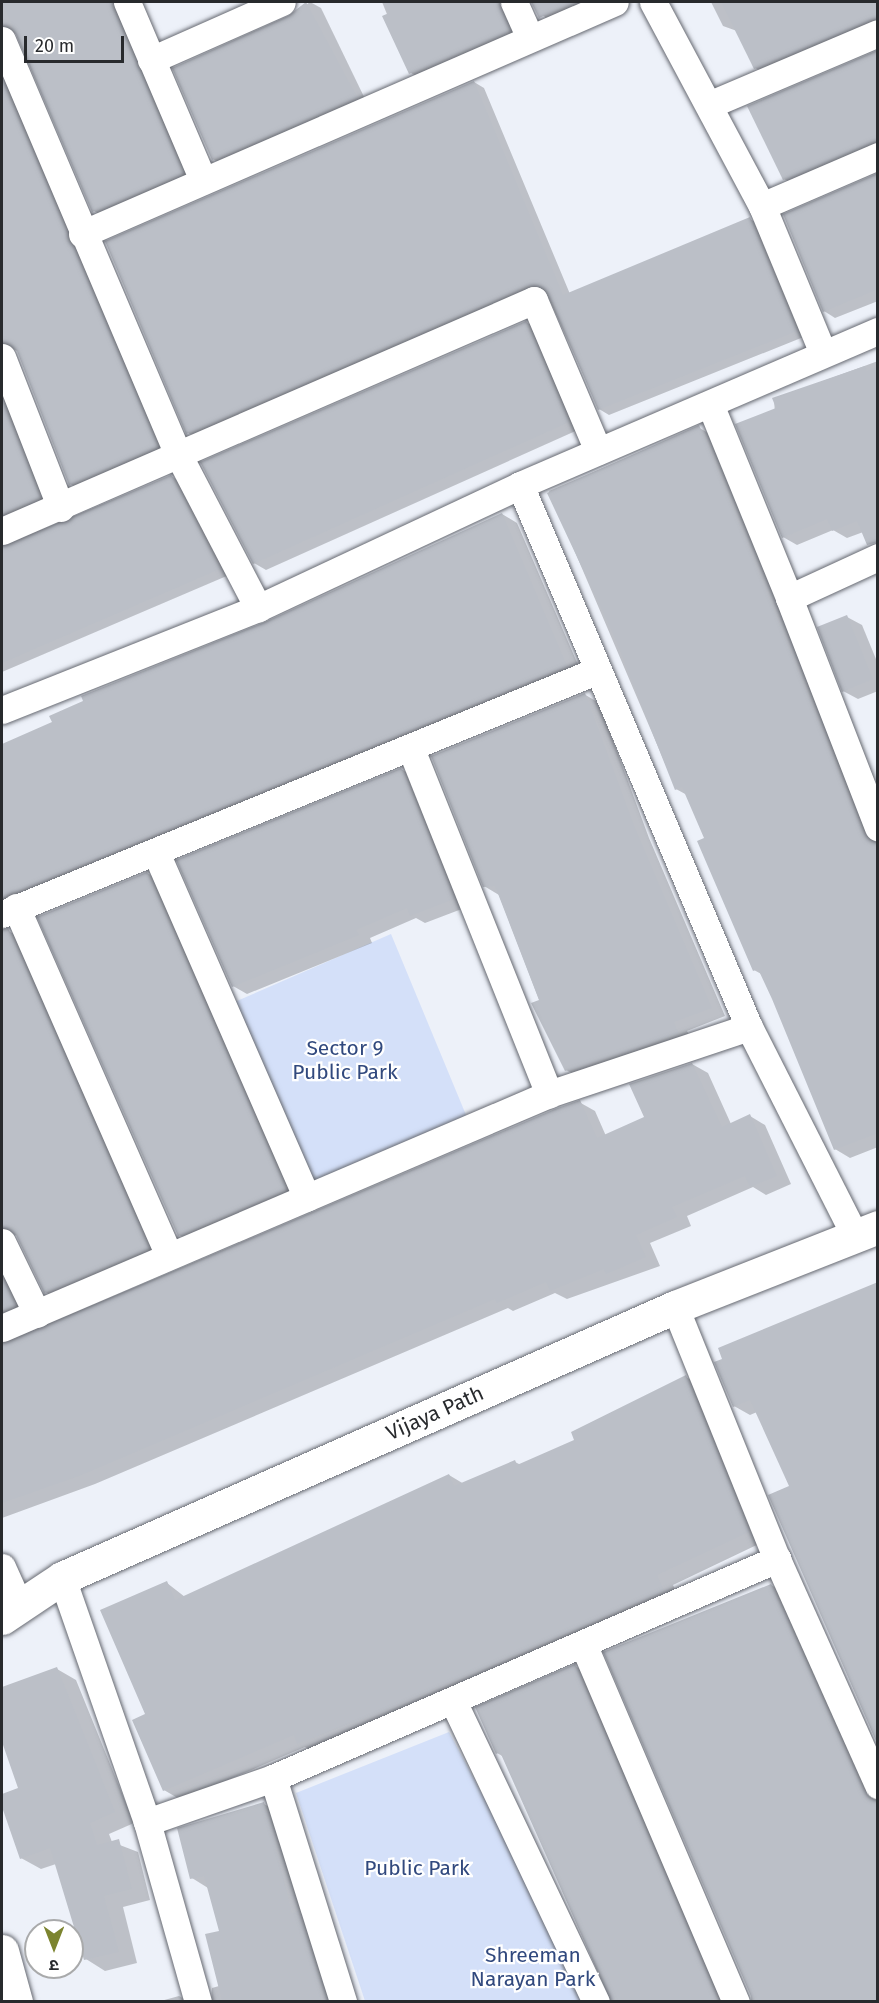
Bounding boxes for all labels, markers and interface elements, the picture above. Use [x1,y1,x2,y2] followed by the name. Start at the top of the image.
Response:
[27,24,128,62] scale bar
[35,35,74,57] text: 20 m
[292,1035,398,1085] park label: Sector 9 Public Park
[382,1380,488,1446] street label: Vijaya Path
[364,1855,470,1881] park label: Public Park
[24,1919,84,1979] north arrow
[471,1942,595,1992] park label: Shreeman Narayan Park
[49,1956,59,1975] text: उ

